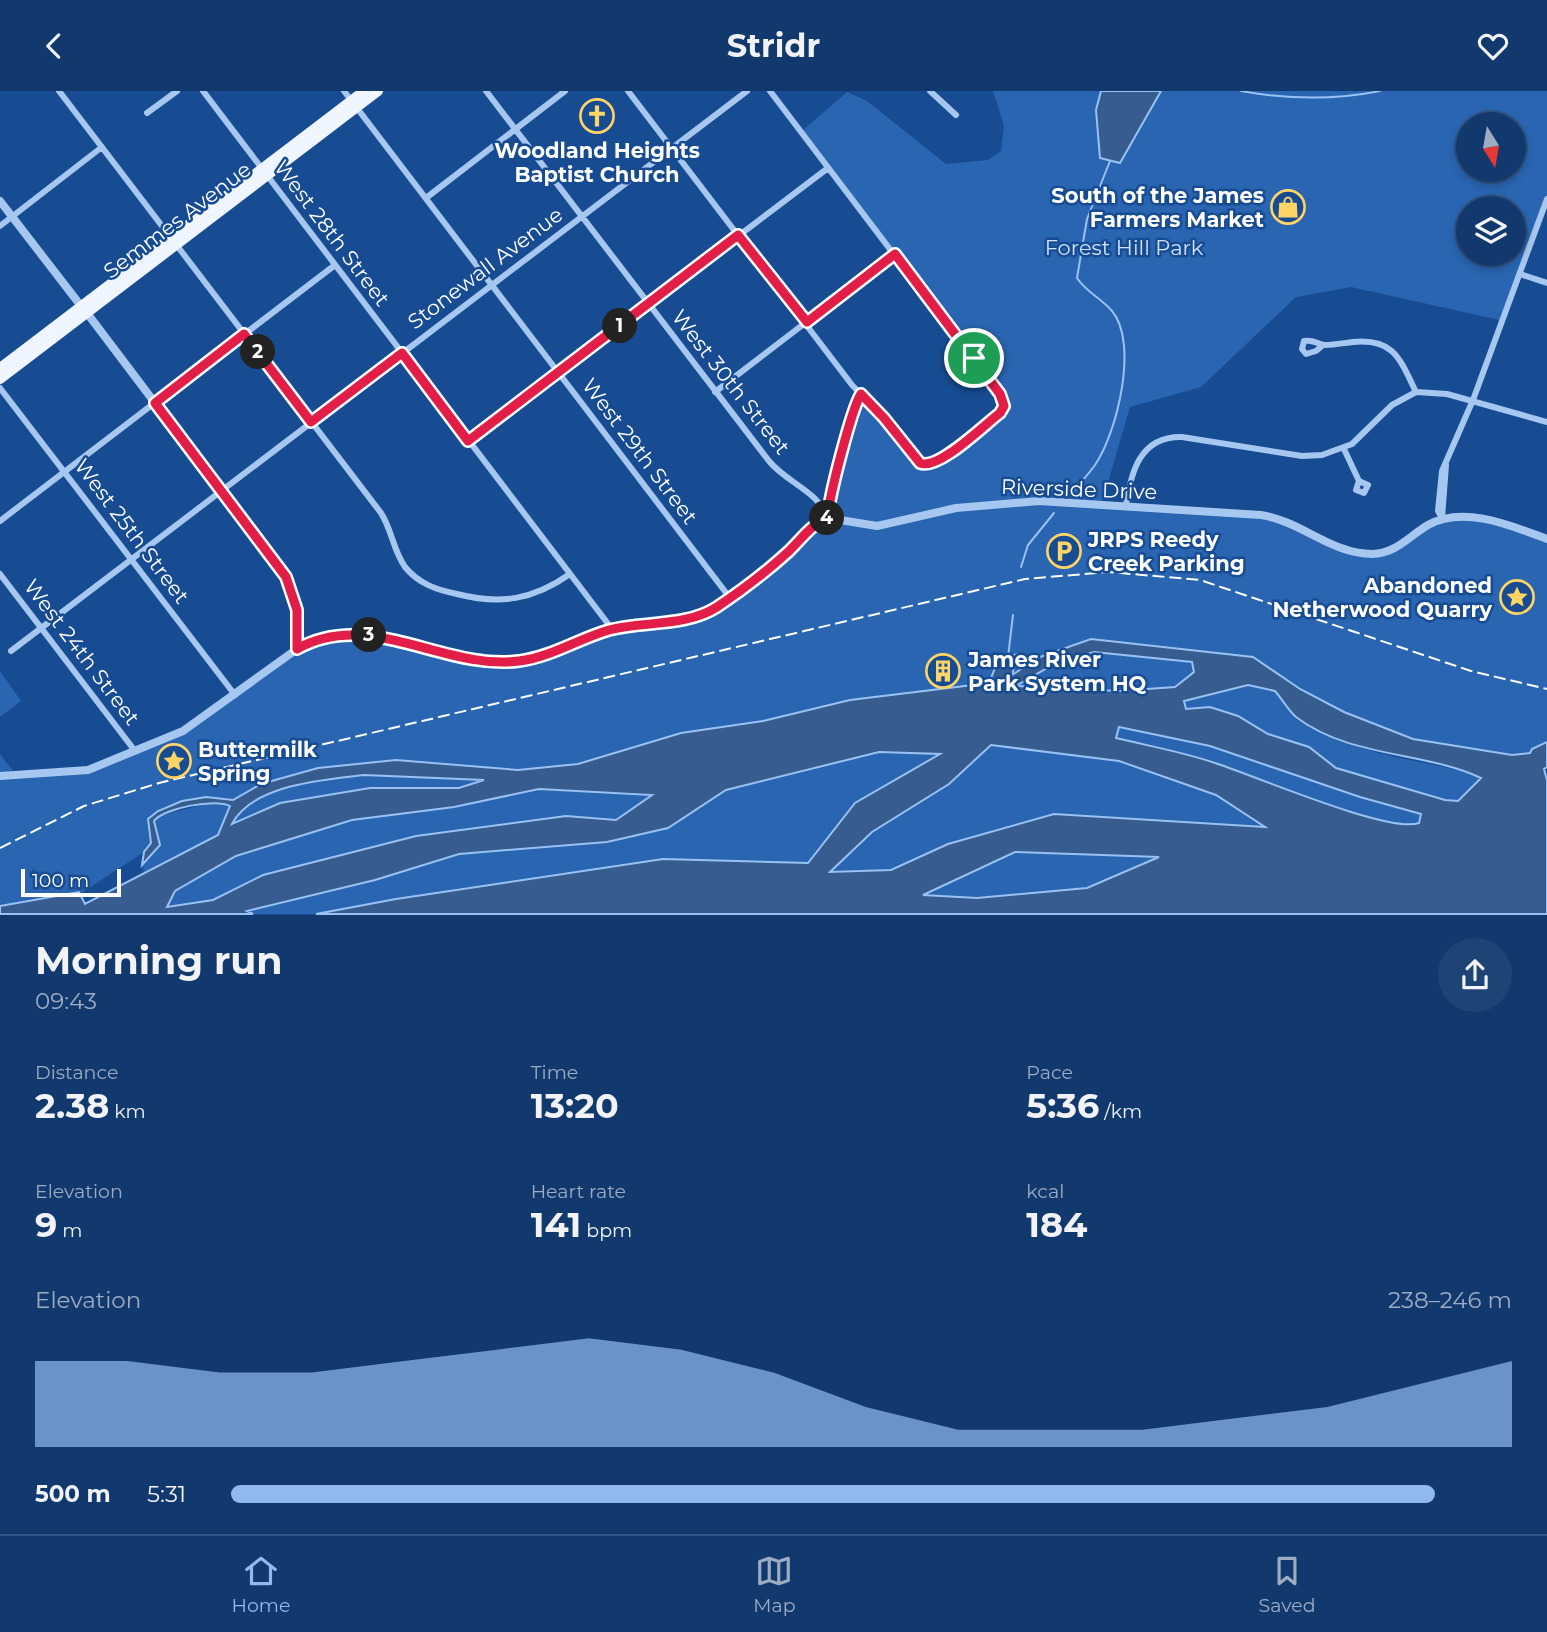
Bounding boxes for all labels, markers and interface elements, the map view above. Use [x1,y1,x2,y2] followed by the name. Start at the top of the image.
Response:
[727,26,820,65] text: Stridr
[35,27,73,65] icon: back
[1474,27,1512,65] icon: heart
[578,97,616,135] church icon: Woodland Heights Baptist Church
[1456,112,1526,182] north arrow
[1456,112,1526,266] map controls
[494,138,700,187] place label: Woodland Heights Baptist Church
[269,155,395,311] street label: West 28th Street
[98,156,256,284] street label: Semmes Avenue
[1051,183,1264,232] place label: South of the James Farmers Market
[1269,188,1307,226] shop icon: South of the James Farmers Market
[1456,196,1526,266] button: layers
[403,202,567,334] street label: Stonewall Avenue
[1045,235,1204,260] park label: Forest Hill Park
[667,305,795,459] street label: West 30th Street
[602,309,638,343] pin: 1
[616,314,623,337] text: 1
[944,328,1004,388] pin
[240,335,276,369] pin: 2
[955,339,993,377] icon: arrive
[252,340,263,363] text: 2
[577,373,703,529] street label: West 29th Street
[69,454,195,608] street label: West 25th Street
[1000,474,1158,504] street label: Riverside Drive
[810,501,844,535] pin: 4
[820,506,833,529] text: 4
[1087,527,1245,576] place label: JRPS Reedy Creek Parking
[1045,532,1083,570] parking icon: JRPS Reedy Creek Parking
[1272,573,1492,622] place label: Abandoned Netherwood Quarry
[19,574,145,730] street label: West 24th Street
[1498,578,1536,616] place icon: Abandoned Netherwood Quarry
[352,617,386,653] pin: 3
[363,623,374,646] text: 3
[967,647,1147,696] place label: James River Park System HQ
[924,652,962,690] building icon: James River Park System HQ
[198,737,317,786] place label: Buttermilk Spring
[155,742,193,780] place icon: Buttermilk Spring
[21,865,121,897] scale bar
[32,869,89,892] text: 100 m
[35,937,283,984] text: Morning run
[1438,938,1512,1012] button: share
[35,987,97,1015] text: 09:43
[35,1061,118,1084] text: Distance
[531,1061,578,1084] text: Time
[1026,1061,1073,1084] text: Pace
[35,1084,109,1127] text: 2.38
[531,1084,619,1127] text: 13:20
[1026,1084,1099,1127] text: 5:36
[109,1100,146,1123] text: km
[1099,1100,1142,1123] text: /km
[35,1180,123,1203] text: Elevation
[531,1180,626,1203] text: Heart rate
[1026,1180,1064,1203] text: kcal
[35,1203,57,1246] text: 9
[531,1203,581,1246] text: 141
[1026,1203,1087,1246] text: 184
[57,1219,82,1242] text: m
[581,1219,632,1242] text: bpm
[35,1286,141,1314] text: Elevation
[1388,1286,1512,1314] text: 238–246 m
[35,1480,111,1508] text: 500 m
[147,1480,186,1508] text: 5:31
[231,1552,290,1617] tab: Home
[753,1552,796,1617] tab: Map
[1258,1552,1316,1617] tab: Saved

